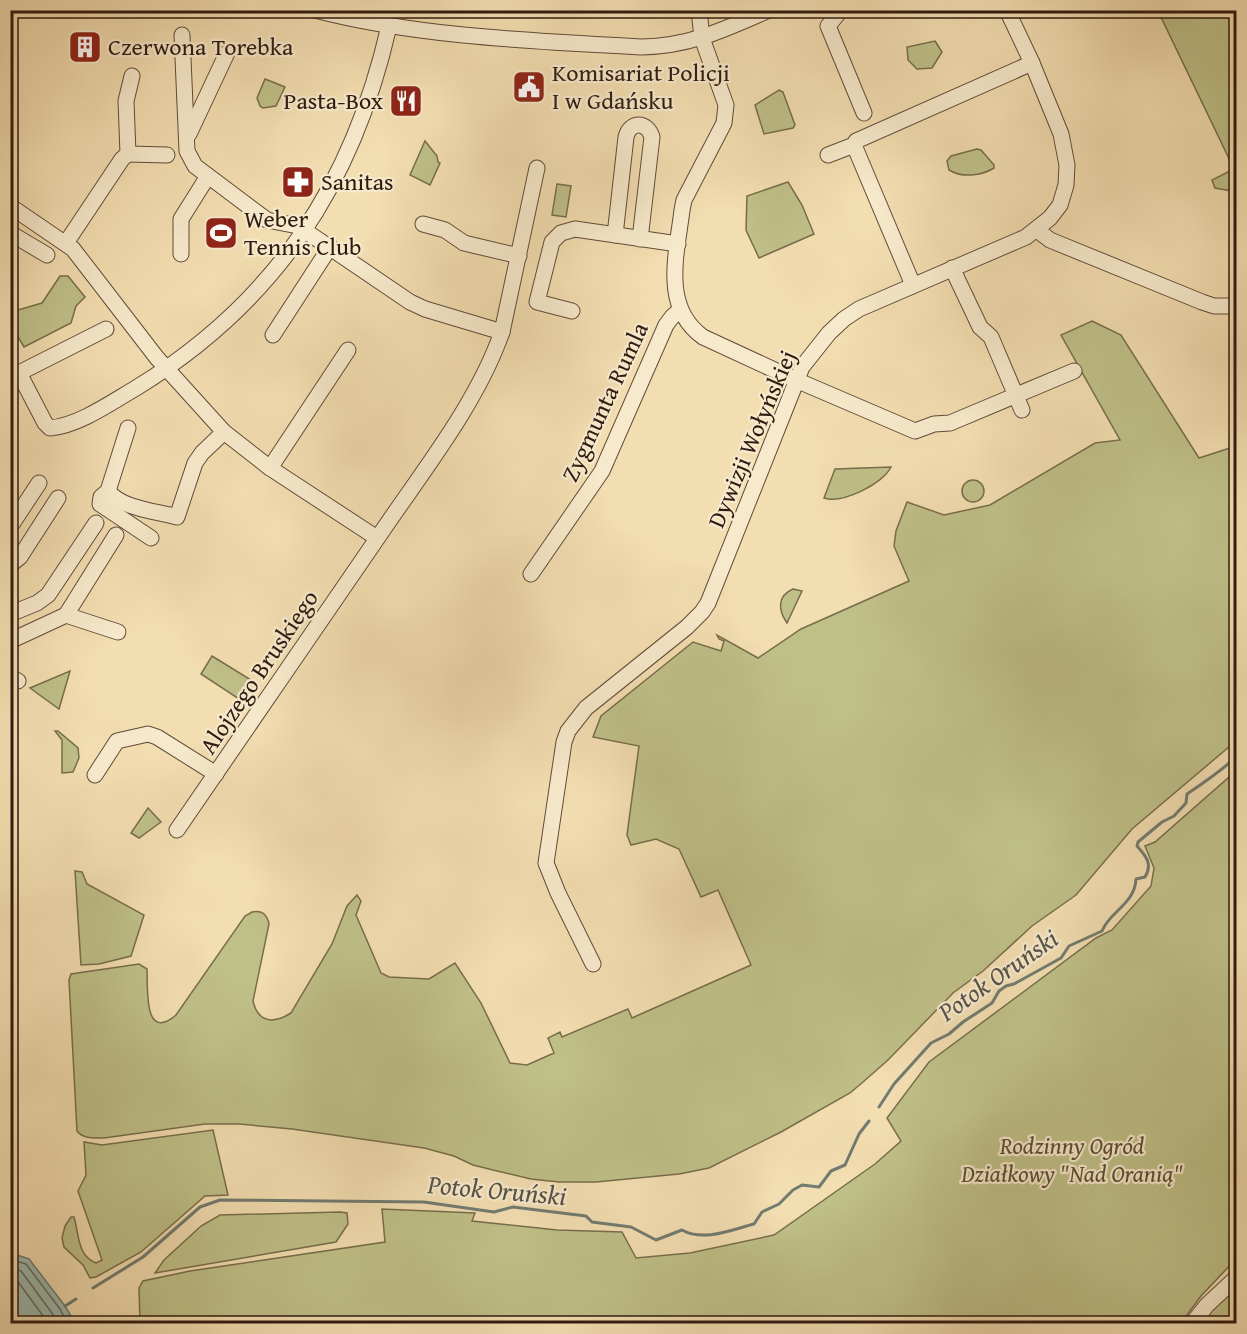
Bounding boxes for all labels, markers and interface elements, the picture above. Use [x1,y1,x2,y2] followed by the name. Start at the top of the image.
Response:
[67,29,103,65] building icon: Czerwona Torebka
[108,29,294,64] place label: Czerwona Torebka
[552,55,730,118] place label: Komisariat Policji I w Gdańsku
[511,69,547,105] public building icon: Komisariat Policji I w Gdańsku
[284,83,384,118] place label: Pasta-Box
[388,83,424,119] restaurant icon: Pasta-Box
[280,164,316,200] pharmacy icon: Sanitas
[321,164,394,199] place label: Sanitas
[244,201,361,264] place label: Weber Tennis Club
[203,215,239,251] sports icon: Weber Tennis Club
[552,316,657,487] street label: Zygmunta Rumla
[698,345,805,533] street label: Dywizji Wołyńskiej
[191,583,327,761] street label: Alojzego Bruskiego
[929,919,1066,1031] water label: Potok Oruński
[960,1128,1183,1191] park label: Rodzinny Ogród Działkowy "Nad Oranią"
[425,1164,568,1215] water label: Potok Oruński

